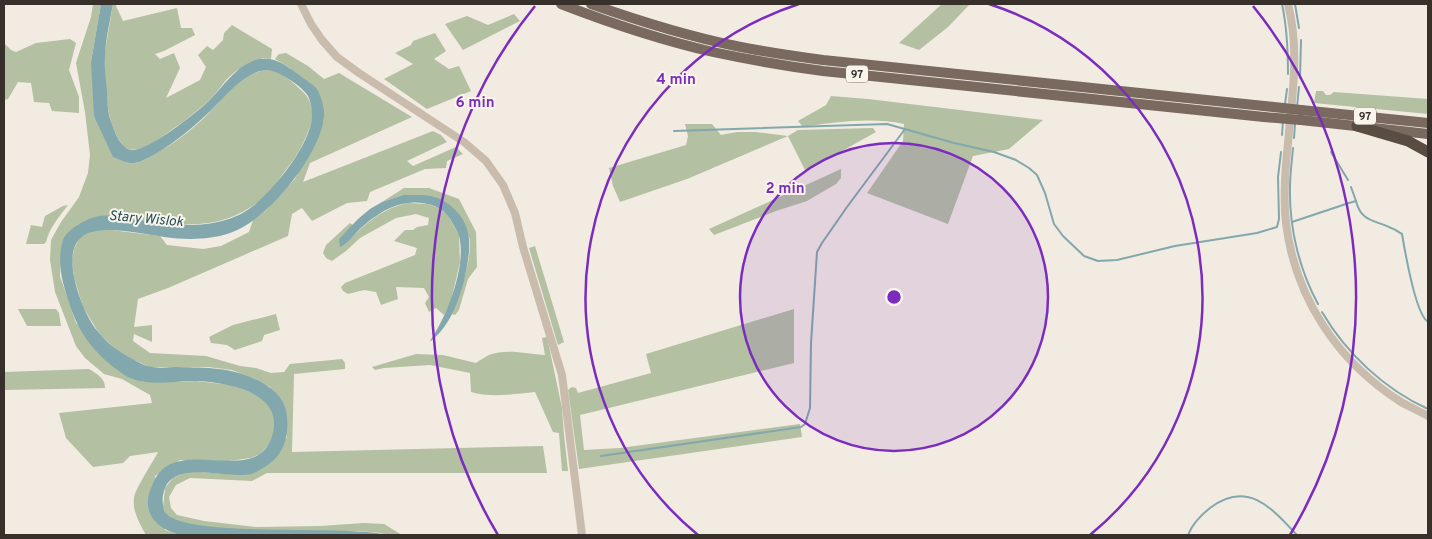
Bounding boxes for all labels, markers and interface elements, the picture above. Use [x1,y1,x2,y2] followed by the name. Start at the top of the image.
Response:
[846,66,868,82] road number: 97
[656,71,696,90] text: 4 min
[455,94,495,113] text: 6 min
[1354,108,1376,124] road number: 97
[765,180,805,199] text: 2 min
[108,208,185,231] water label: Stary Wislok
[885,288,903,306] centre of rings

